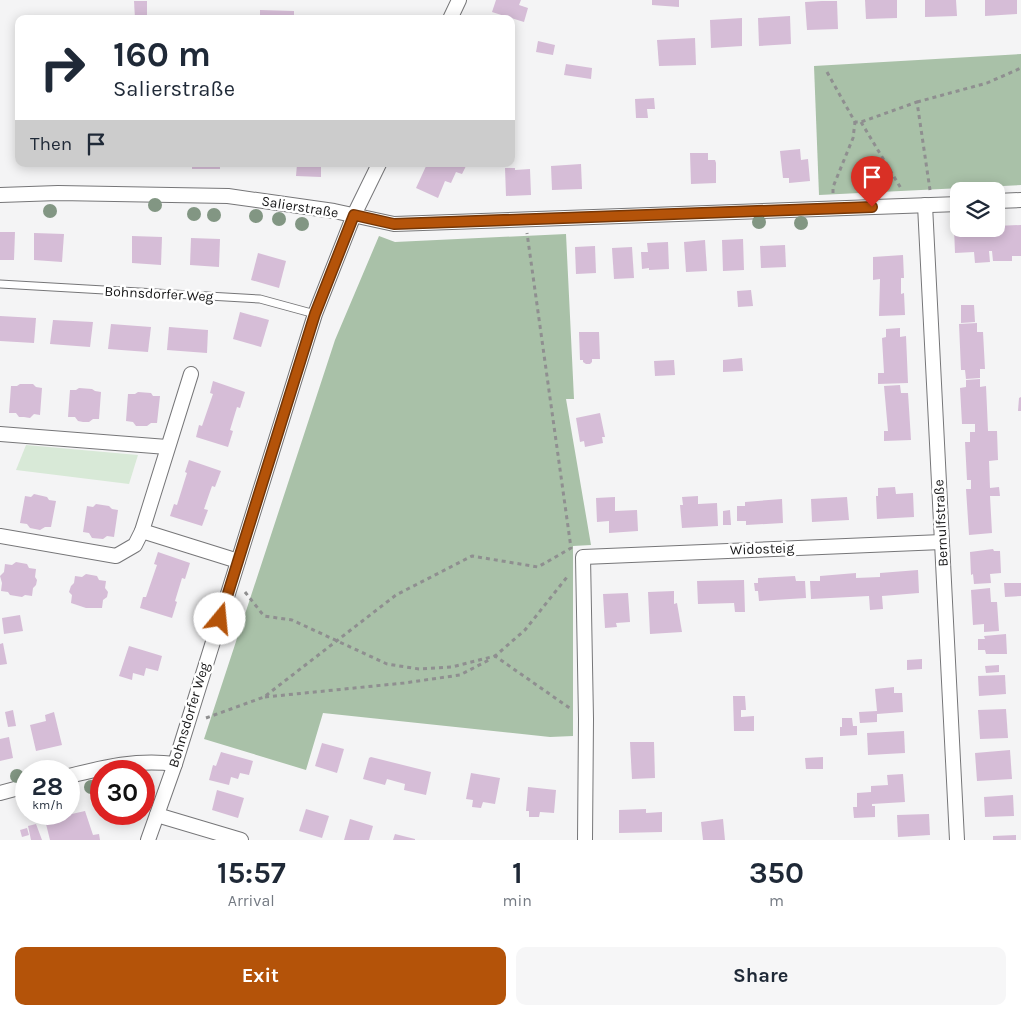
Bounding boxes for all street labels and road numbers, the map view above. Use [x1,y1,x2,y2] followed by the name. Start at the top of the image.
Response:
[260,193,340,221] street label: Salierstraße
[104,283,214,305] street label: Bohnsdorfer Weg
[930,479,952,567] street label: Bernulfstraße
[729,539,795,559] street label: Widosteig
[165,660,213,770] street label: Bohnsdorfer Weg

